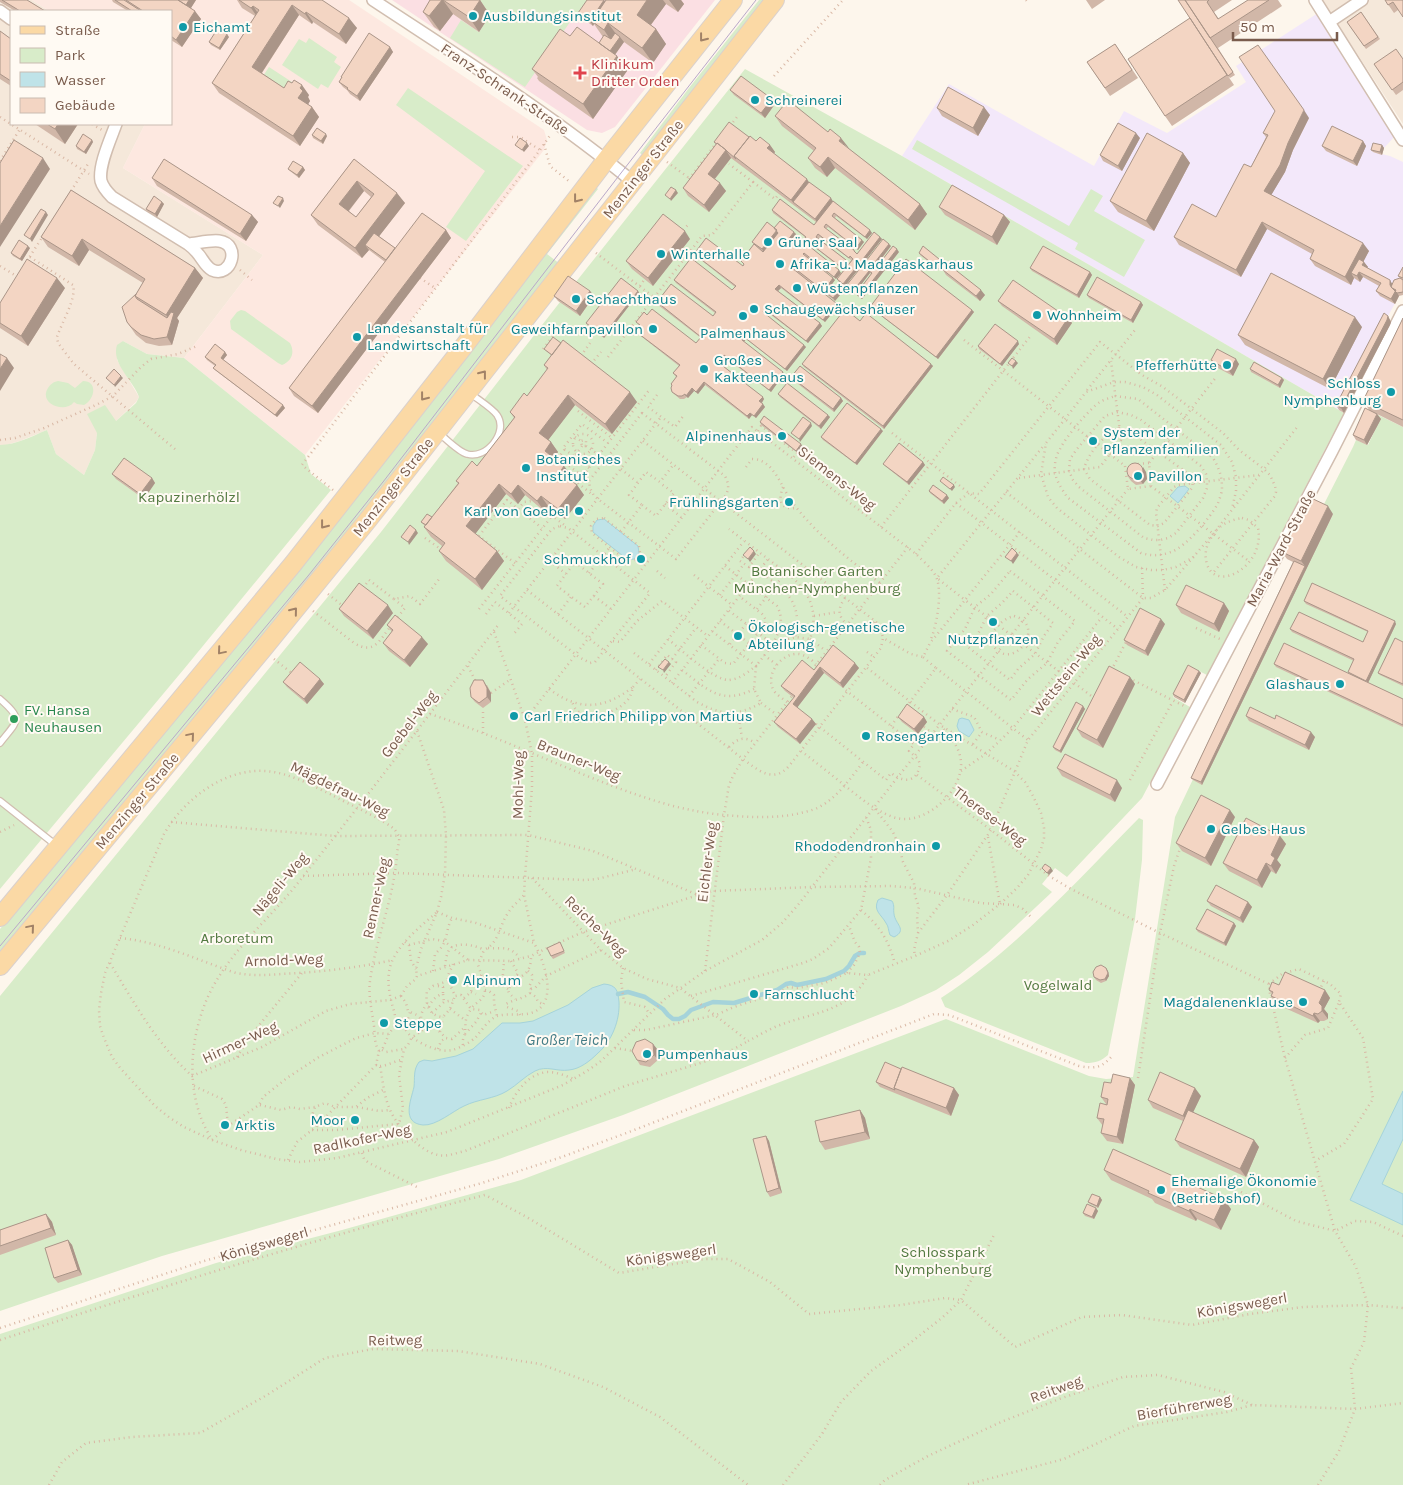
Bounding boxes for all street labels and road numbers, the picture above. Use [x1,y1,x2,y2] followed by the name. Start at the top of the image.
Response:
[438,39,572,139] street label: Franz-Schrank-Straße
[599,116,687,222] street label: Menzinger Straße
[349,434,437,540] street label: Menzinger Straße
[794,442,880,514] street label: Siemens-Weg
[1242,486,1320,610] street label: Maria-Ward-Straße
[1027,630,1105,720] street label: Wettstein-Weg
[377,686,441,761] street label: Goebel-Weg
[535,735,624,785] street label: Brauner-Weg
[91,749,183,853] street label: Menzinger Straße
[508,750,528,819] street label: Mohl-Weg
[287,757,393,821] street label: Mägdefrau-Weg
[950,783,1031,850] street label: Therese-Weg
[693,820,721,903] street label: Eichler-Weg
[248,848,312,920] street label: Nägeli-Weg
[359,855,393,940] street label: Renner-Weg
[561,892,631,961] street label: Reiche-Weg
[244,950,324,970] street label: Arnold-Weg
[199,1016,281,1067] street label: Hirmer-Weg
[311,1120,413,1158] street label: Radlkofer-Weg
[218,1223,310,1265] street label: Königswegerl
[624,1240,718,1270] street label: Königswegerl
[1195,1288,1289,1322] street label: Königswegerl
[368,1331,423,1349] street label: Reitweg
[1028,1371,1085,1407] street label: Reitweg
[1135,1390,1233,1424] street label: Bierführerweg

